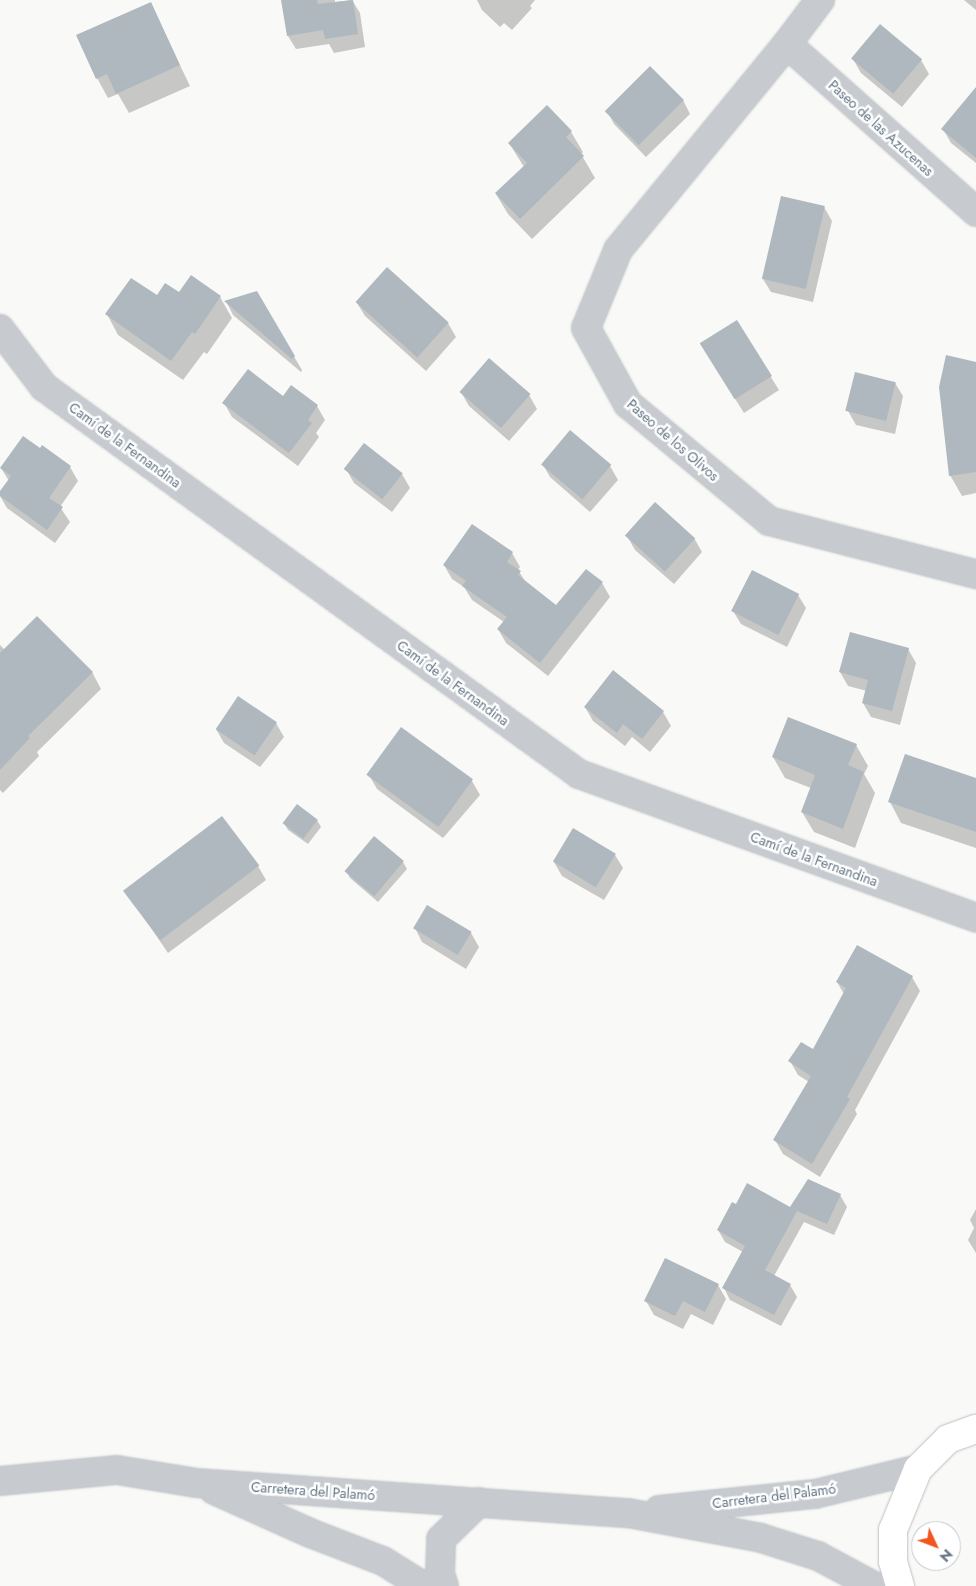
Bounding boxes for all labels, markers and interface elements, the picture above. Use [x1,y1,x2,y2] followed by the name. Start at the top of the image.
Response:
[825,77,937,179] street label: Paseo de las Azucenas
[624,396,722,484] street label: Paseo de los Olivos
[66,399,184,491] street label: Camí de la Fernandina
[394,637,512,729] street label: Camí de la Fernandina
[748,828,880,890] street label: Camí de la Fernandina
[250,1478,376,1504] street label: Carretera del Palamó
[711,1480,837,1512] street label: Carretera del Palamó
[911,1521,961,1571] north arrow
[935,1545,957,1566] text: N

